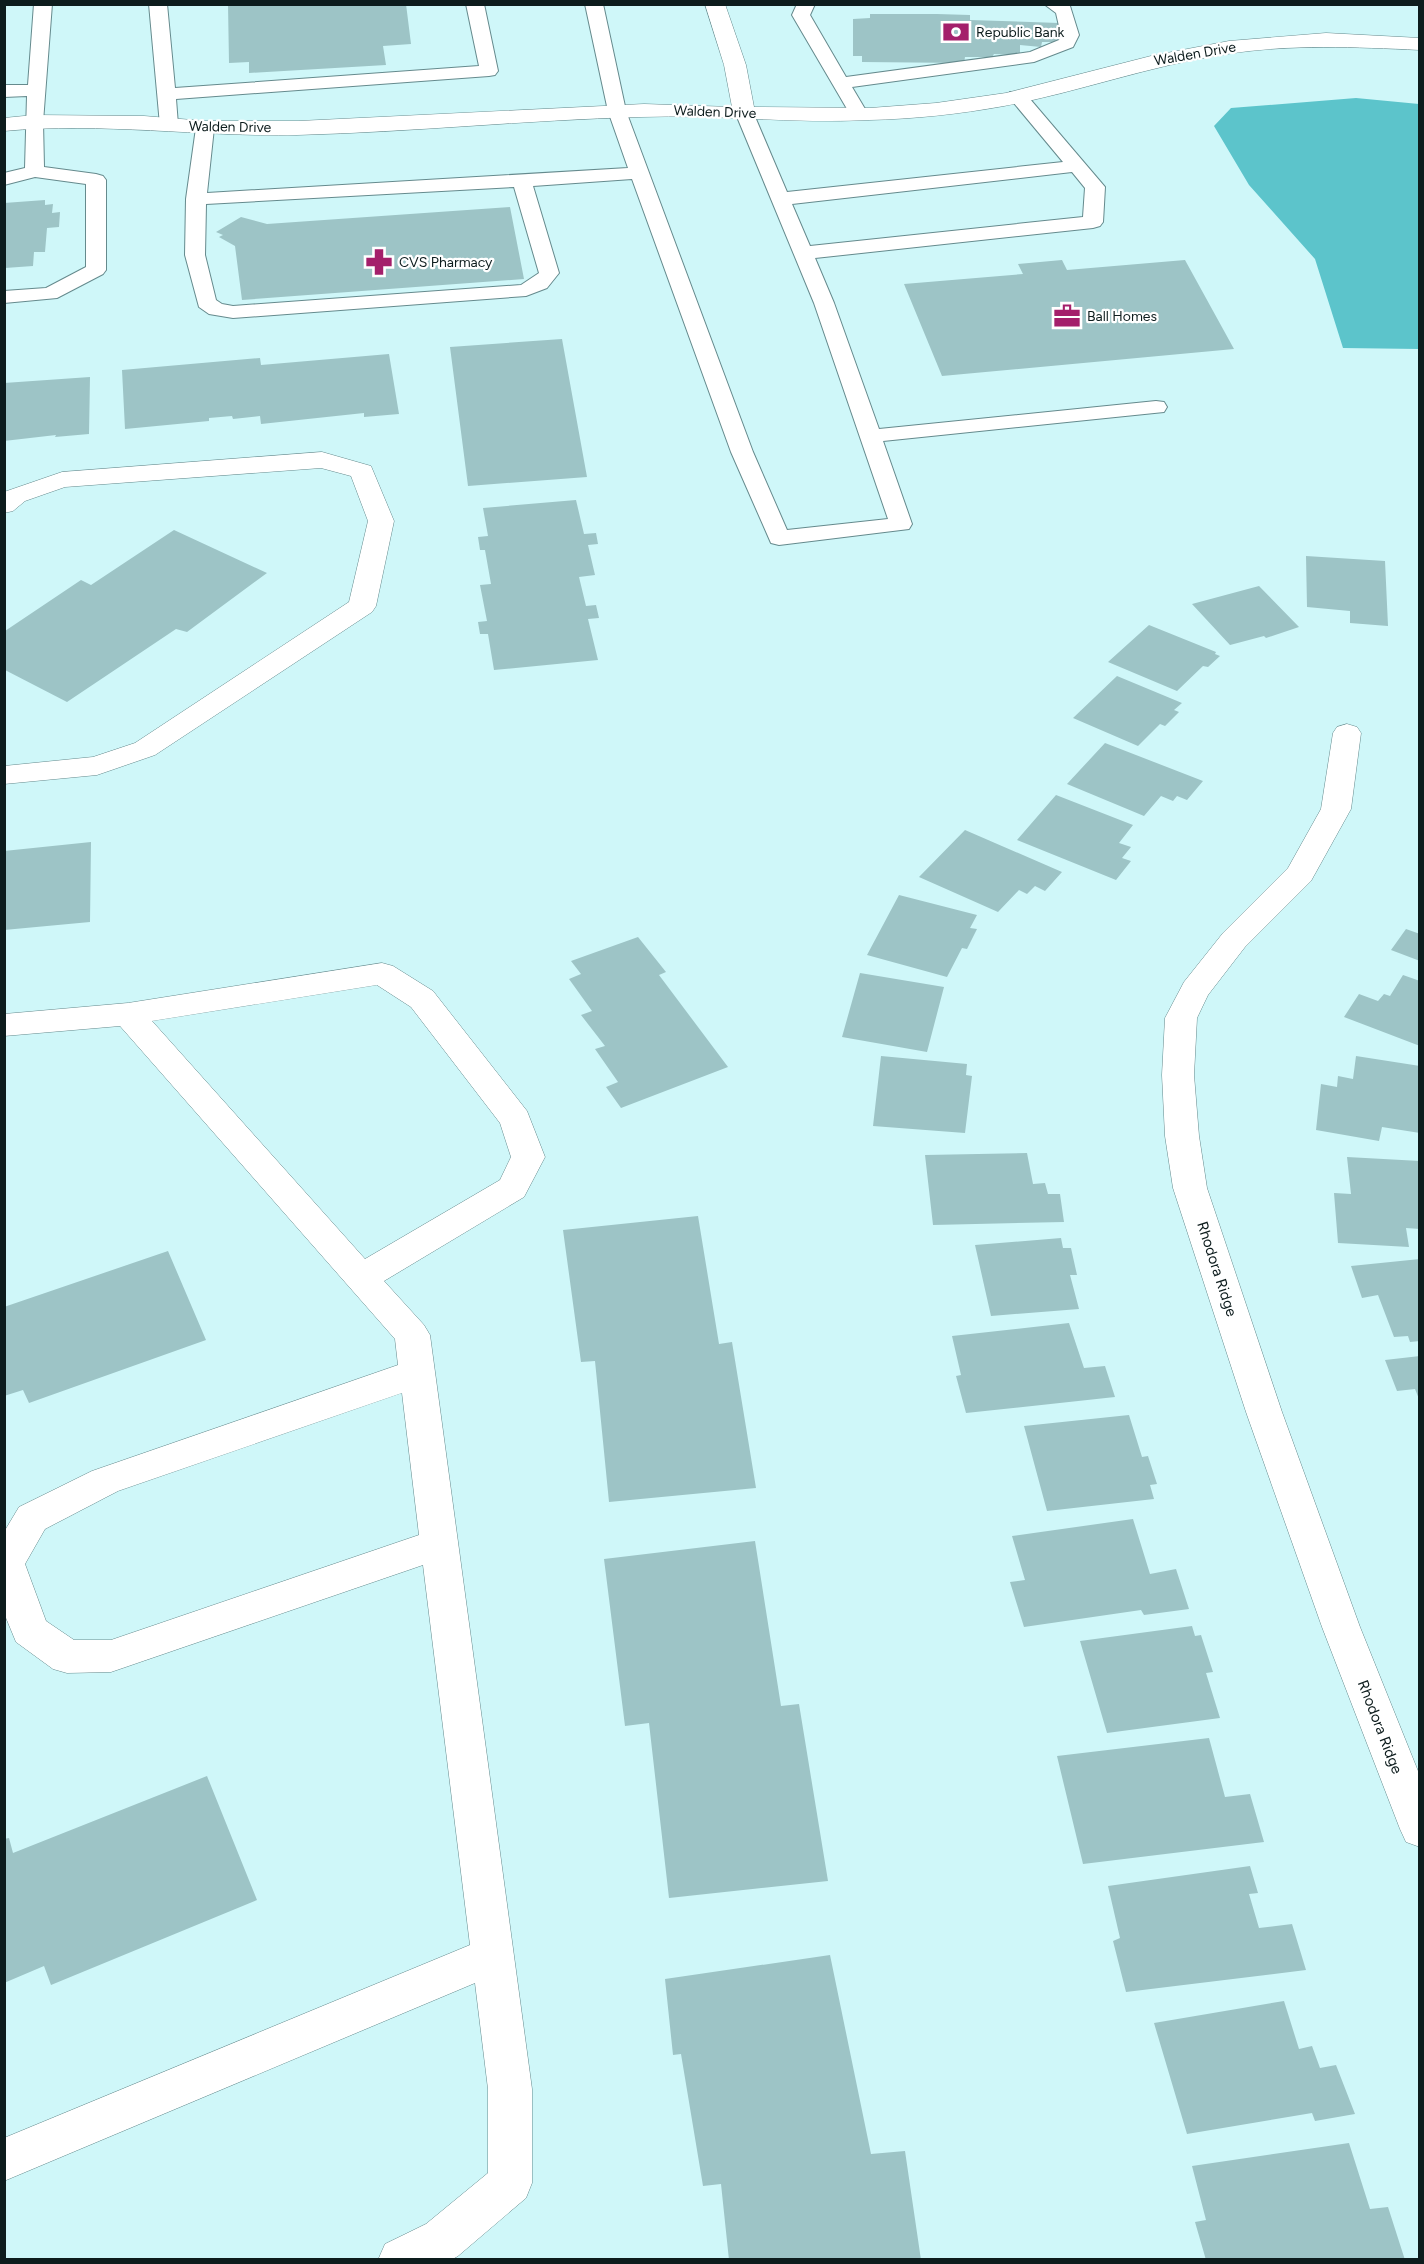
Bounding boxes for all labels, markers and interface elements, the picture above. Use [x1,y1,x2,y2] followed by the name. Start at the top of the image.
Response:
[941,17,971,47] bank icon: Republic Bank
[976,24,1065,41] place label: Republic Bank
[1153,38,1237,70] street label: Walden Drive
[673,102,757,122] street label: Walden Drive
[189,118,272,136] street label: Walden Drive
[364,247,394,277] pharmacy icon: CVS Pharmacy
[399,254,493,271] place label: CVS Pharmacy
[1052,301,1082,331] office icon: Ball Homes
[1087,308,1157,325] place label: Ball Homes
[1193,1219,1241,1319] street label: Rhodora Ridge
[1354,1678,1406,1776] street label: Rhodora Ridge

